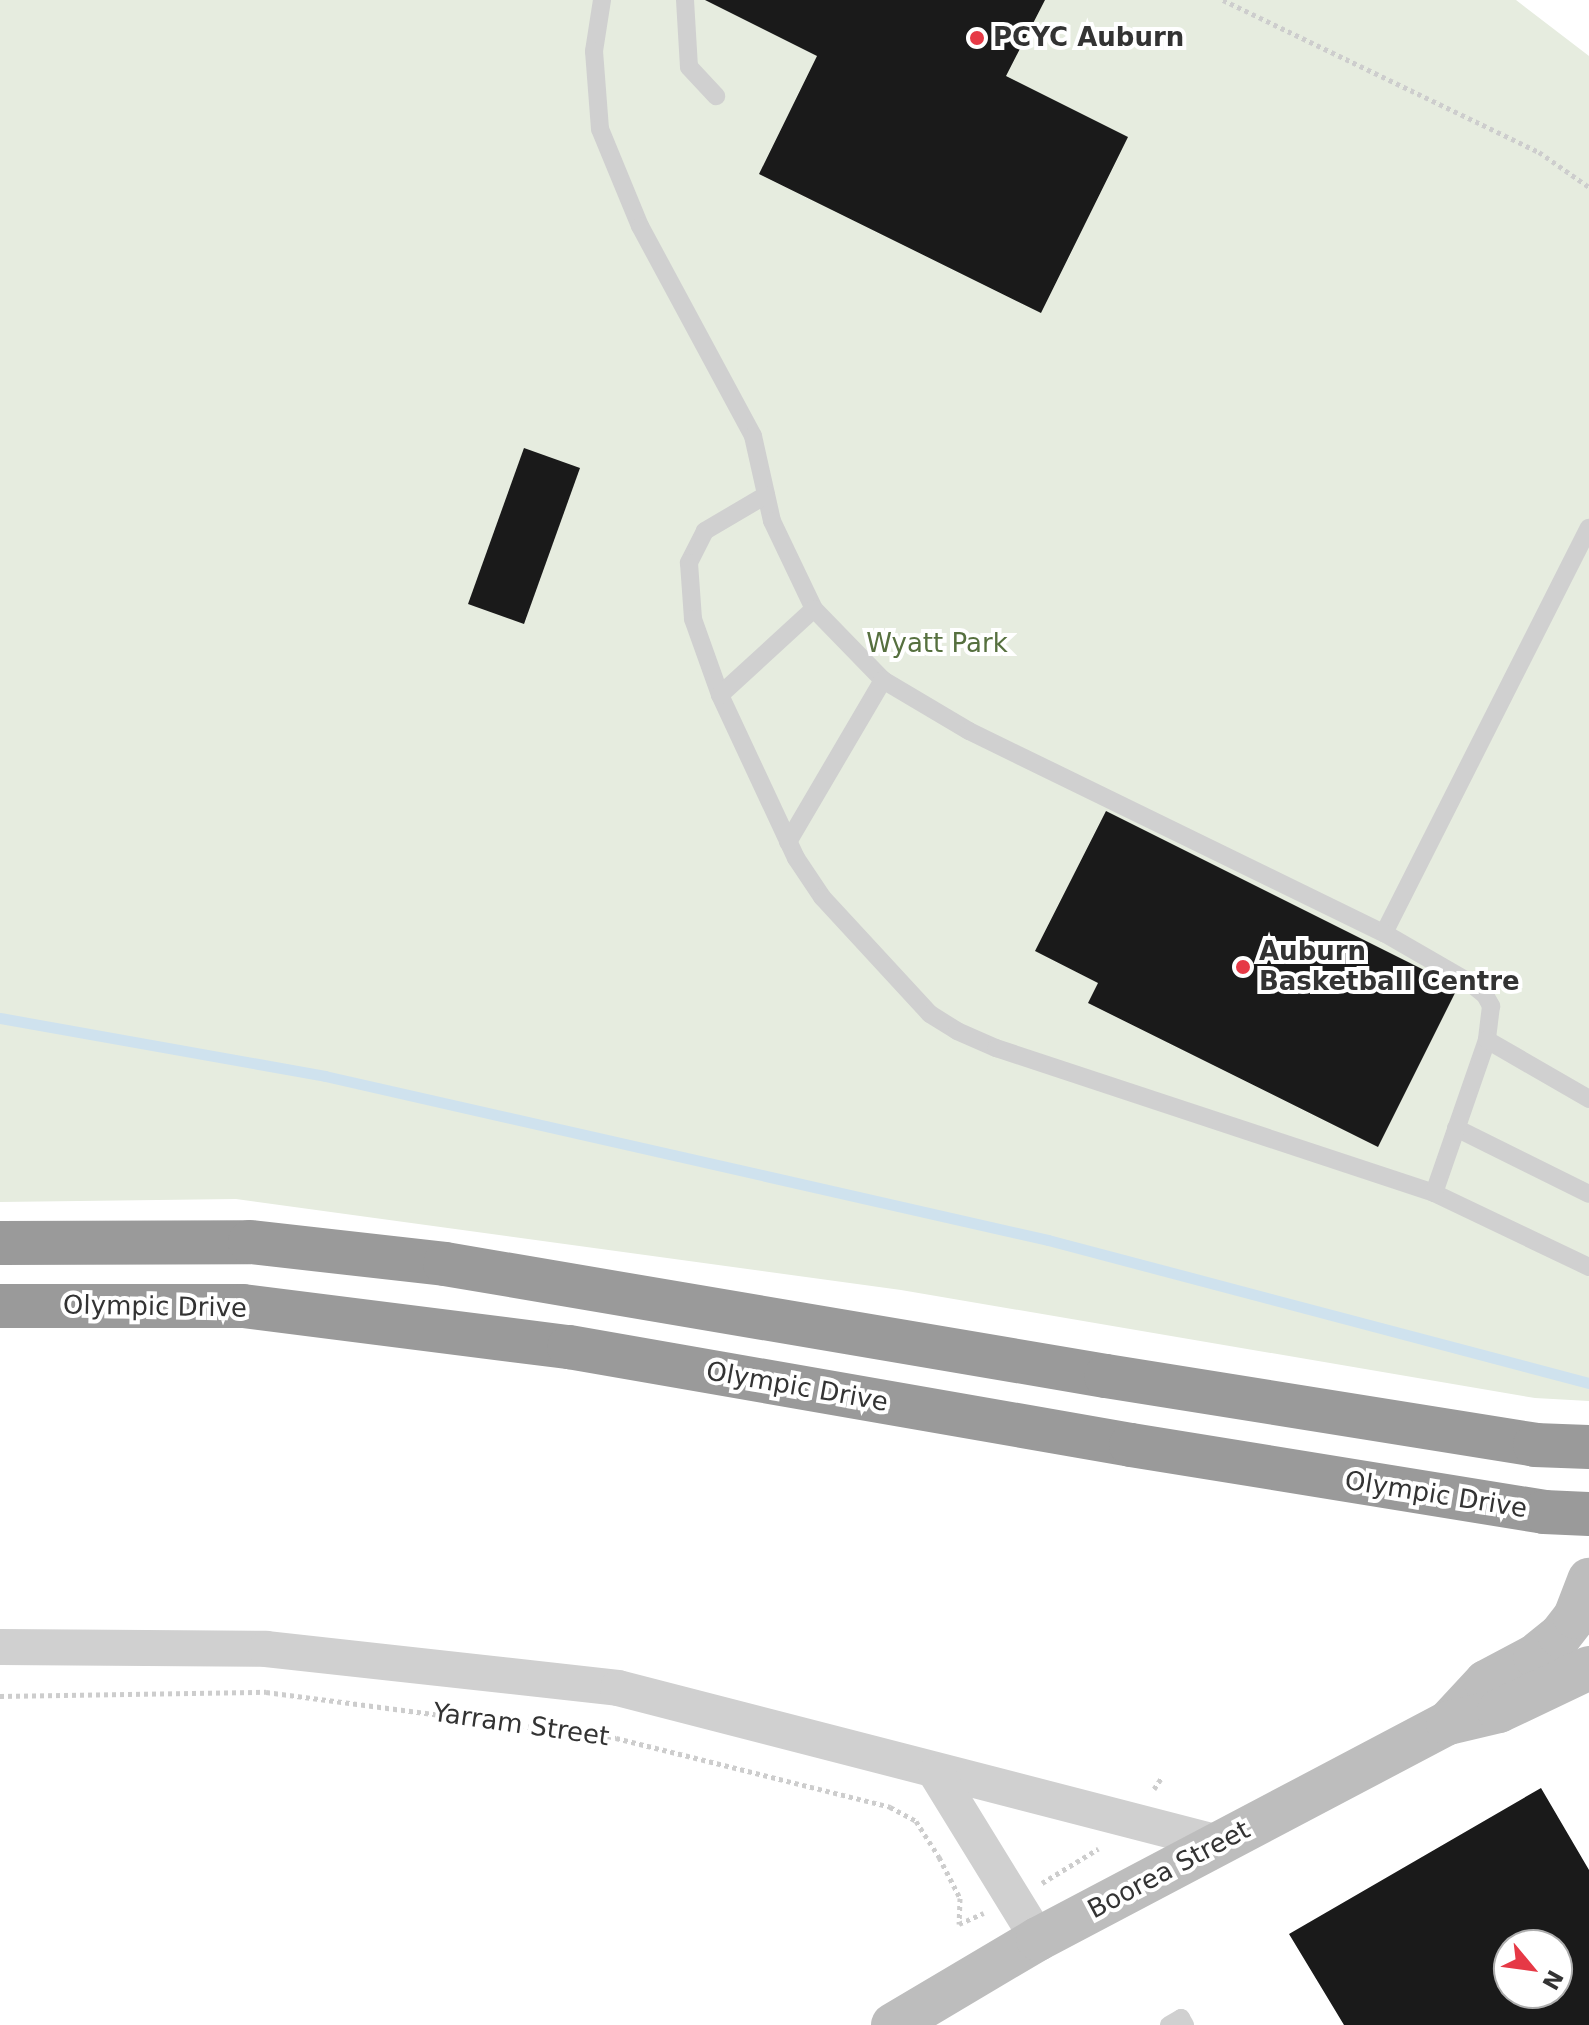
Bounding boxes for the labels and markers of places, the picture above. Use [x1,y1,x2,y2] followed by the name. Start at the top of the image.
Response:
[993,22,1184,54] place label: PCYC Auburn
[968,29,986,47] marker: PCYC Auburn
[1259,936,1520,998] place label: Auburn Basketball Centre
[1234,958,1252,976] marker: Auburn Basketball Centre

